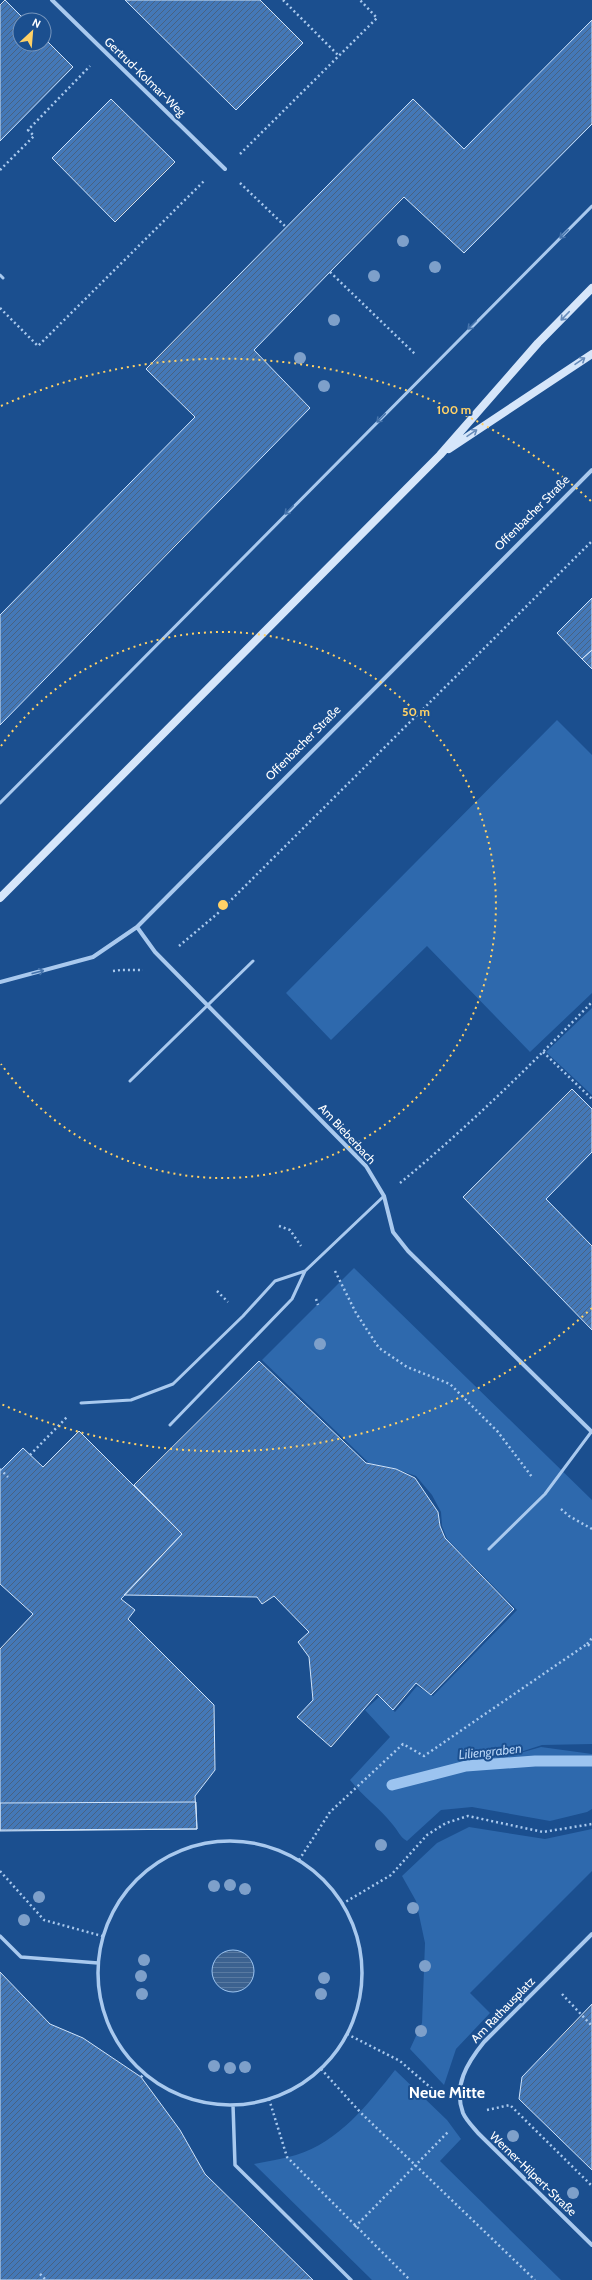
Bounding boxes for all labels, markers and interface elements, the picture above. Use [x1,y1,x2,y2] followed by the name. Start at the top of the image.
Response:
[12,12,52,52] north arrow
[30,15,43,31] text: N
[101,34,190,120] street label: Gertrud-Kolmar-Weg
[559,229,569,238] one-way arrow
[560,311,570,321] one-way arrow
[467,320,477,330] one-way arrow
[575,357,586,366] one-way arrow
[437,402,471,417] text: 100 m
[376,413,386,423] one-way arrow
[466,429,477,437] one-way arrow
[491,472,572,553] street label: Offenbacher Straße
[285,505,294,515] one-way arrow
[262,702,343,783] street label: Offenbacher Straße
[402,704,430,719] text: 50 m
[216,898,230,912] centre of rings
[31,968,44,975] one-way arrow
[315,1100,379,1167] street label: Am Bieberbach
[458,1740,522,1762] water label: Liliengraben
[467,1973,538,2046] street label: Am Rathausplatz
[409,2083,485,2102] district label: Neue Mitte
[487,2128,580,2219] street label: Werner-Hilpert-Straße

